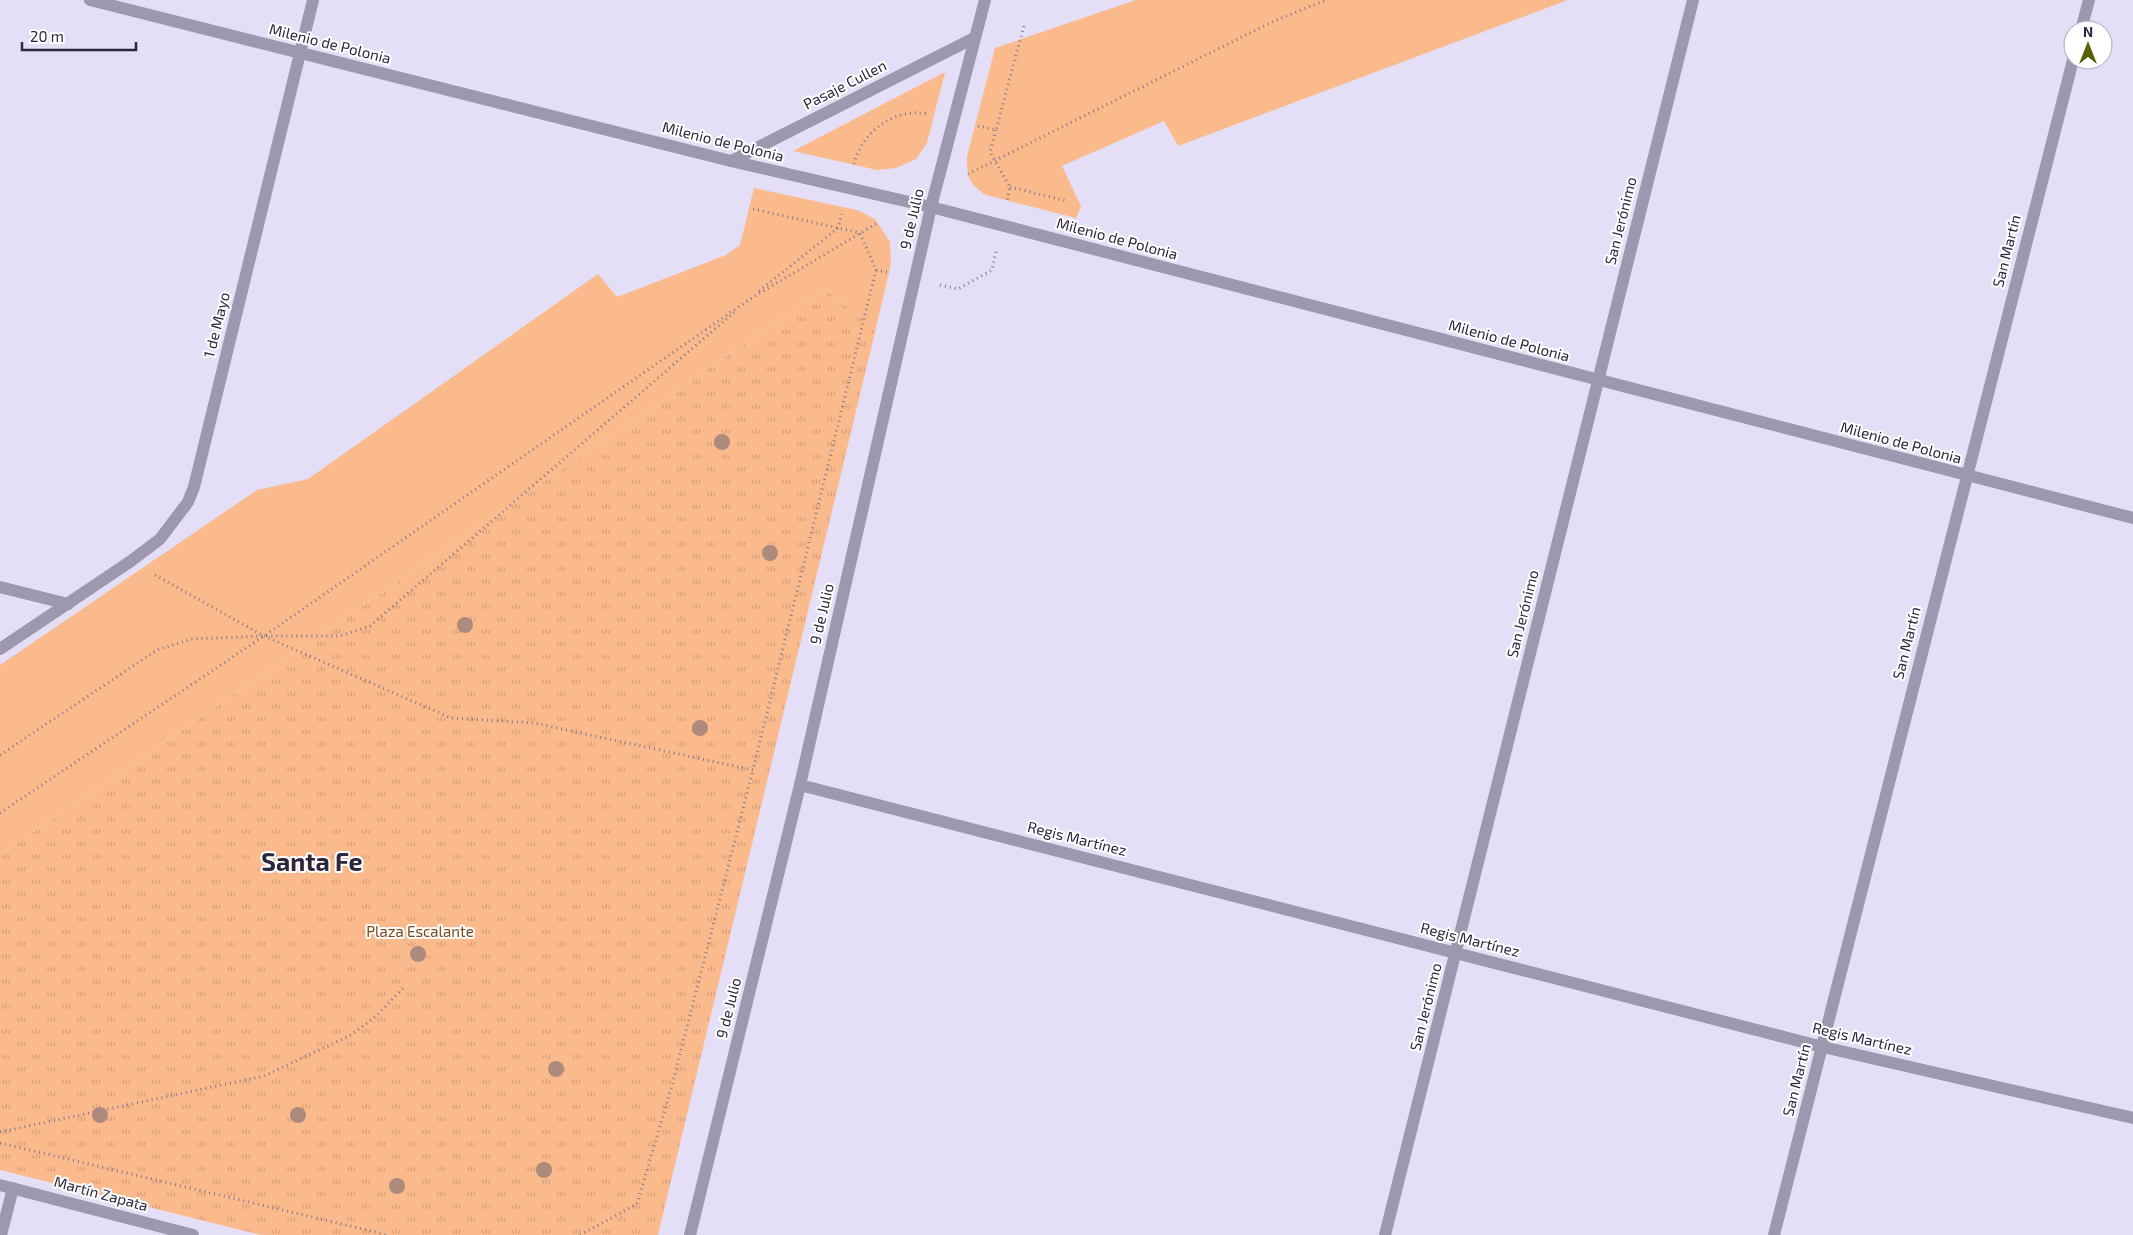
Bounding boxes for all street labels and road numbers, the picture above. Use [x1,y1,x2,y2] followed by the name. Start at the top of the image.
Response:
[268,19,393,67] street label: Milenio de Polonia
[800,55,890,114] street label: Pasaje Cullen
[661,117,786,165] street label: Milenio de Polonia
[1600,175,1640,267] street label: San Jerónimo
[895,187,927,251] street label: 9 de Julio
[1055,213,1180,263] street label: Milenio de Polonia
[1988,213,2024,289] street label: San Martín
[199,290,233,359] street label: 1 de Mayo
[1447,315,1572,365] street label: Milenio de Polonia
[1839,417,1964,467] street label: Milenio de Polonia
[1502,568,1542,660] street label: San Jerónimo
[805,582,837,646] street label: 9 de Julio
[1888,605,1924,681] street label: San Martín
[1026,817,1129,859] street label: Regis Martínez
[1419,918,1522,960] street label: Regis Martínez
[1405,961,1445,1053] street label: San Jerónimo
[712,976,744,1040] street label: 9 de Julio
[1811,1018,1914,1058] street label: Regis Martínez
[1778,1042,1814,1118] street label: San Martín
[52,1172,150,1214] street label: Martín Zapata

